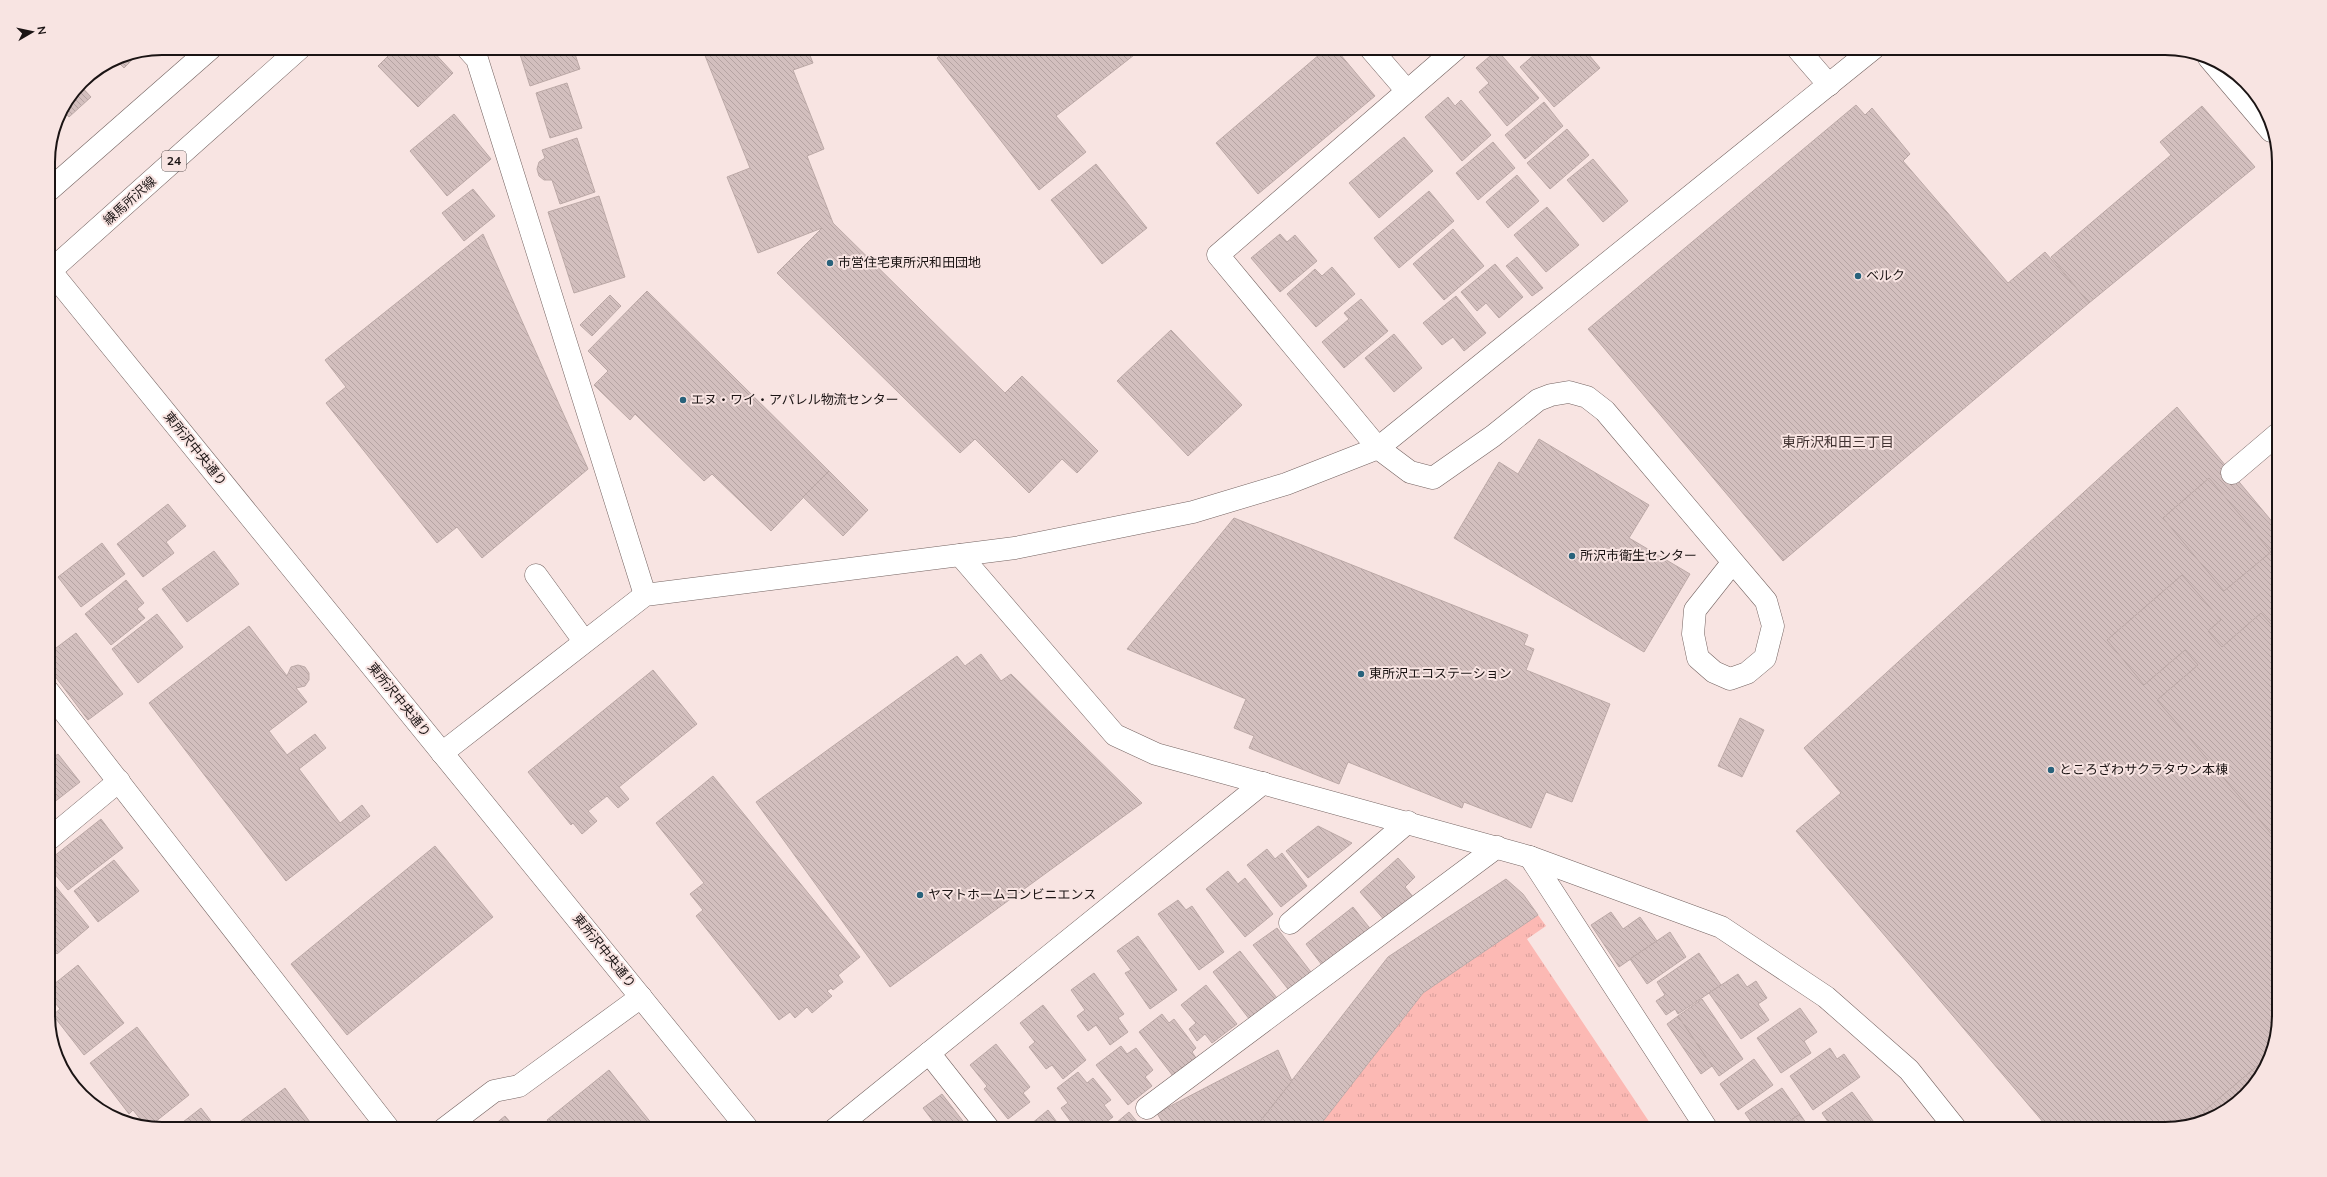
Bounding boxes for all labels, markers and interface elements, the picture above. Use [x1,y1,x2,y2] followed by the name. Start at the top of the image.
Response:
[12,12,52,52] north arrow
[33,25,49,36] text: N
[162,151,186,171] road number: 24
[100,173,160,229] street label: 練馬所沢線
[838,254,981,272] place label: 市営住宅東所沢和田団地
[825,258,835,268] marker: 市営住宅東所沢和田団地
[1866,267,1905,285] place label: ベルク
[1853,271,1863,281] marker: ベルク
[691,391,899,409] place label: エヌ・ワイ・アパレル物流センター
[678,395,688,405] marker: エヌ・ワイ・アパレル物流センター
[159,408,231,490] street label: 東所沢中央通り
[1782,433,1894,452] district label: 東所沢和田三丁目
[1580,547,1697,565] place label: 所沢市衛生センター
[1567,551,1577,561] marker: 所沢市衛生センター
[363,659,435,741] street label: 東所沢中央通り
[1369,665,1512,683] place label: 東所沢エコステーション
[1356,669,1366,679] marker: 東所沢エコステーション
[2059,761,2228,779] place label: ところざわサクラタウン本棟
[2046,765,2056,775] marker: ところざわサクラタウン本棟
[928,886,1096,904] place label: ヤマトホームコンビニエンス
[915,890,925,900] marker: ヤマトホームコンビニエンス
[568,910,640,992] street label: 東所沢中央通り

